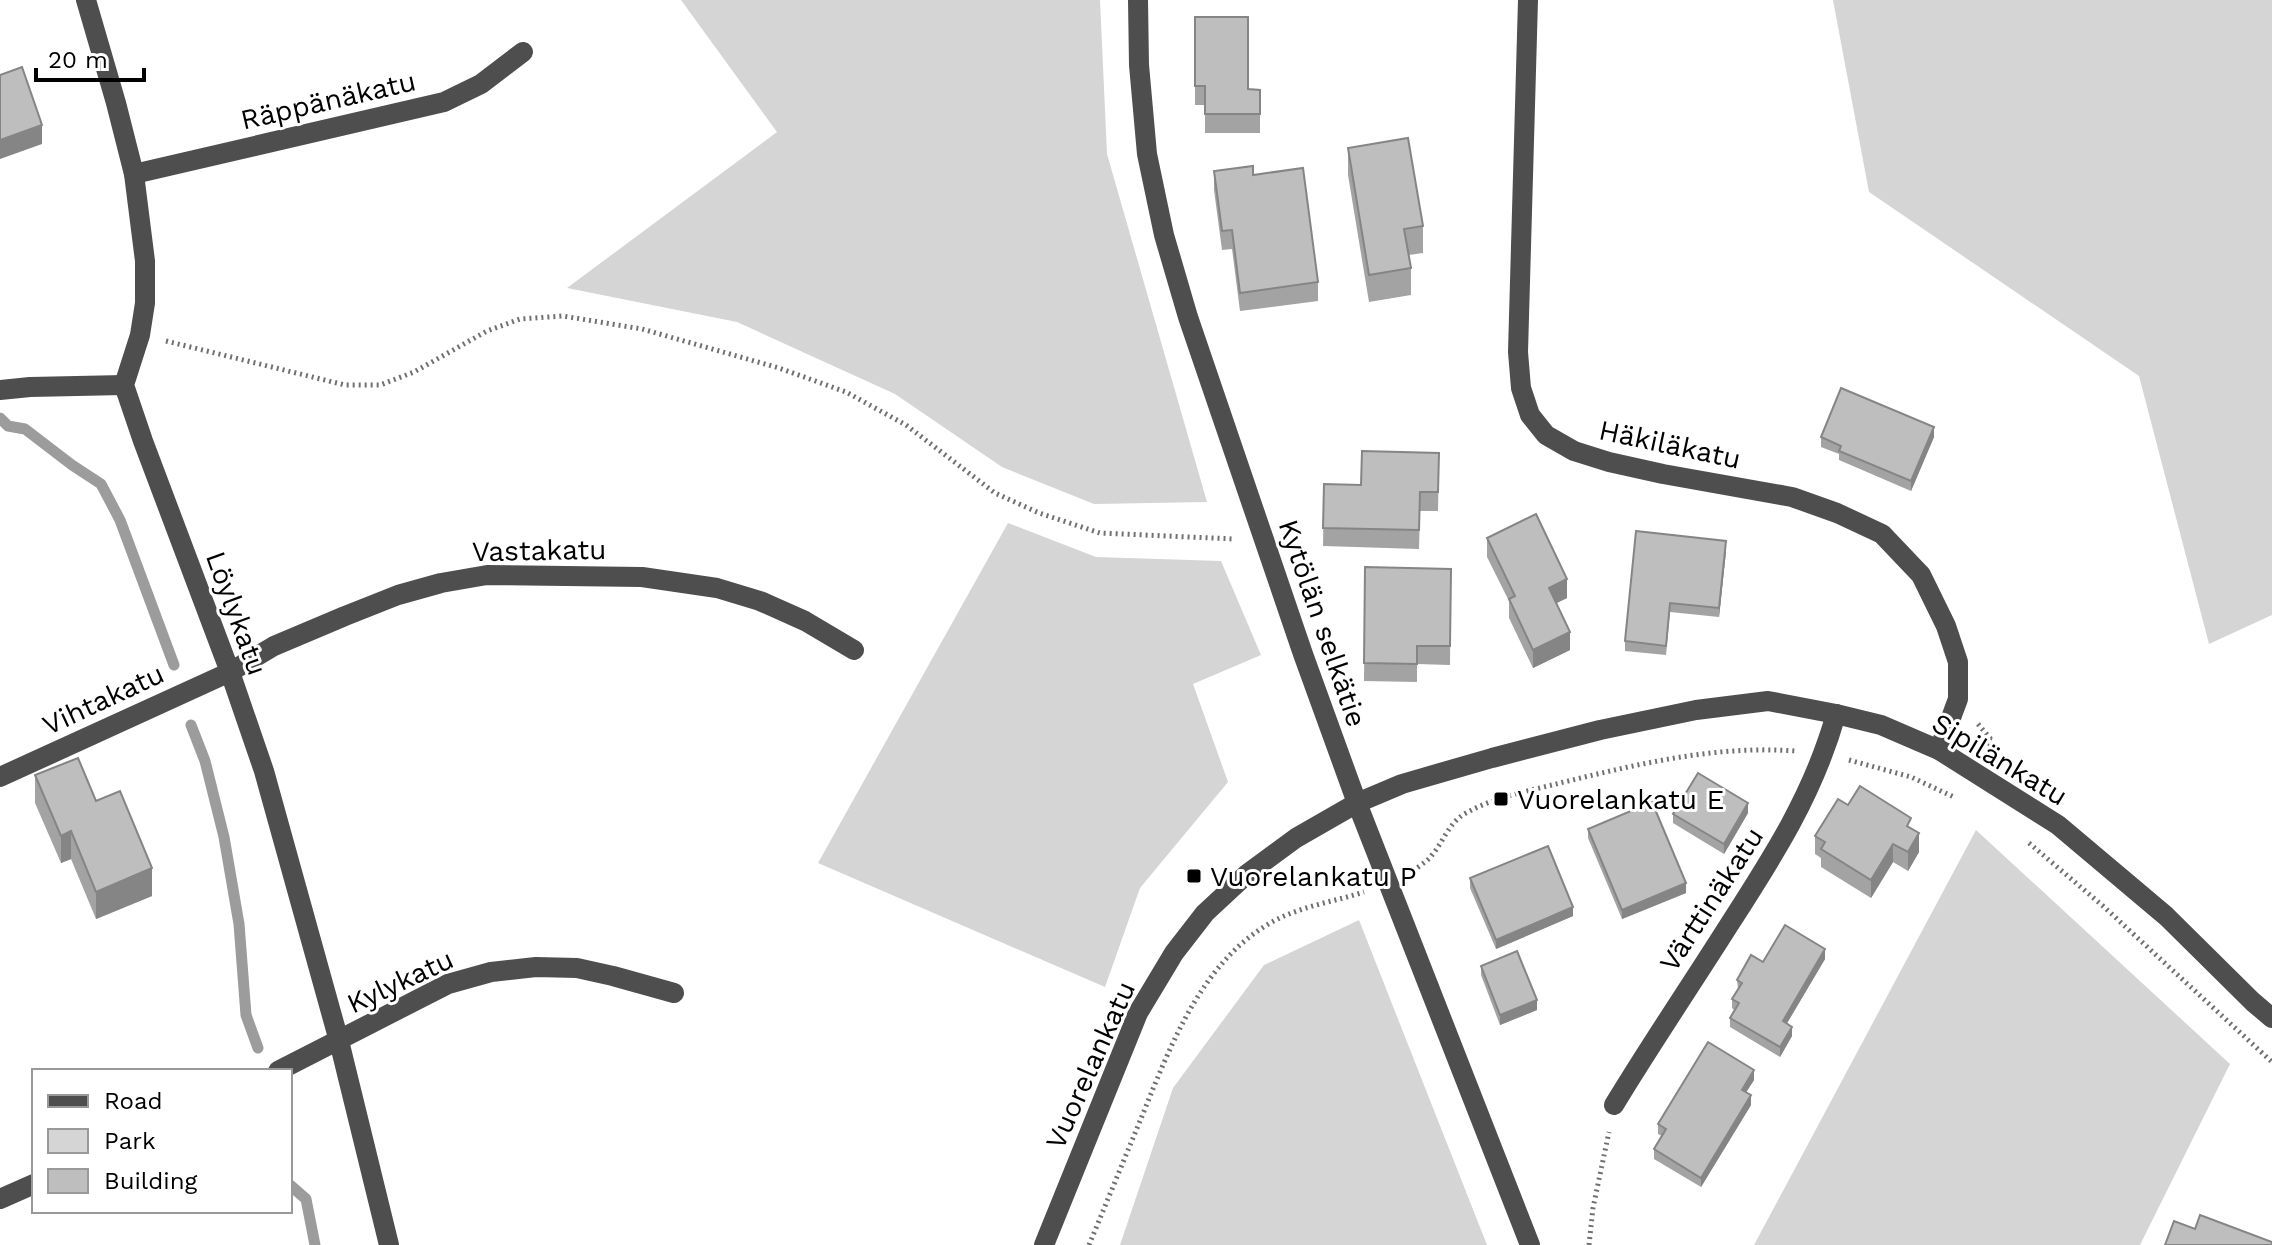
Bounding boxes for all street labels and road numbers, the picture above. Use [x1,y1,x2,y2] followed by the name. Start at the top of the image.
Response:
[237,64,419,137] street label: Räppänäkatu
[1596,413,1744,476] street label: Häkiläkatu
[1272,515,1373,731] street label: Kytölän selkätie
[471,533,607,568] street label: Vastakatu
[199,547,274,680] street label: Löylykatu
[37,657,169,742] street label: Vihtakatu
[1926,706,2073,813] street label: Sipilänkatu
[1653,821,1770,977] street label: Värttinäkatu
[342,942,459,1020] street label: Kylykatu
[1039,976,1142,1154] street label: Vuorelankatu

